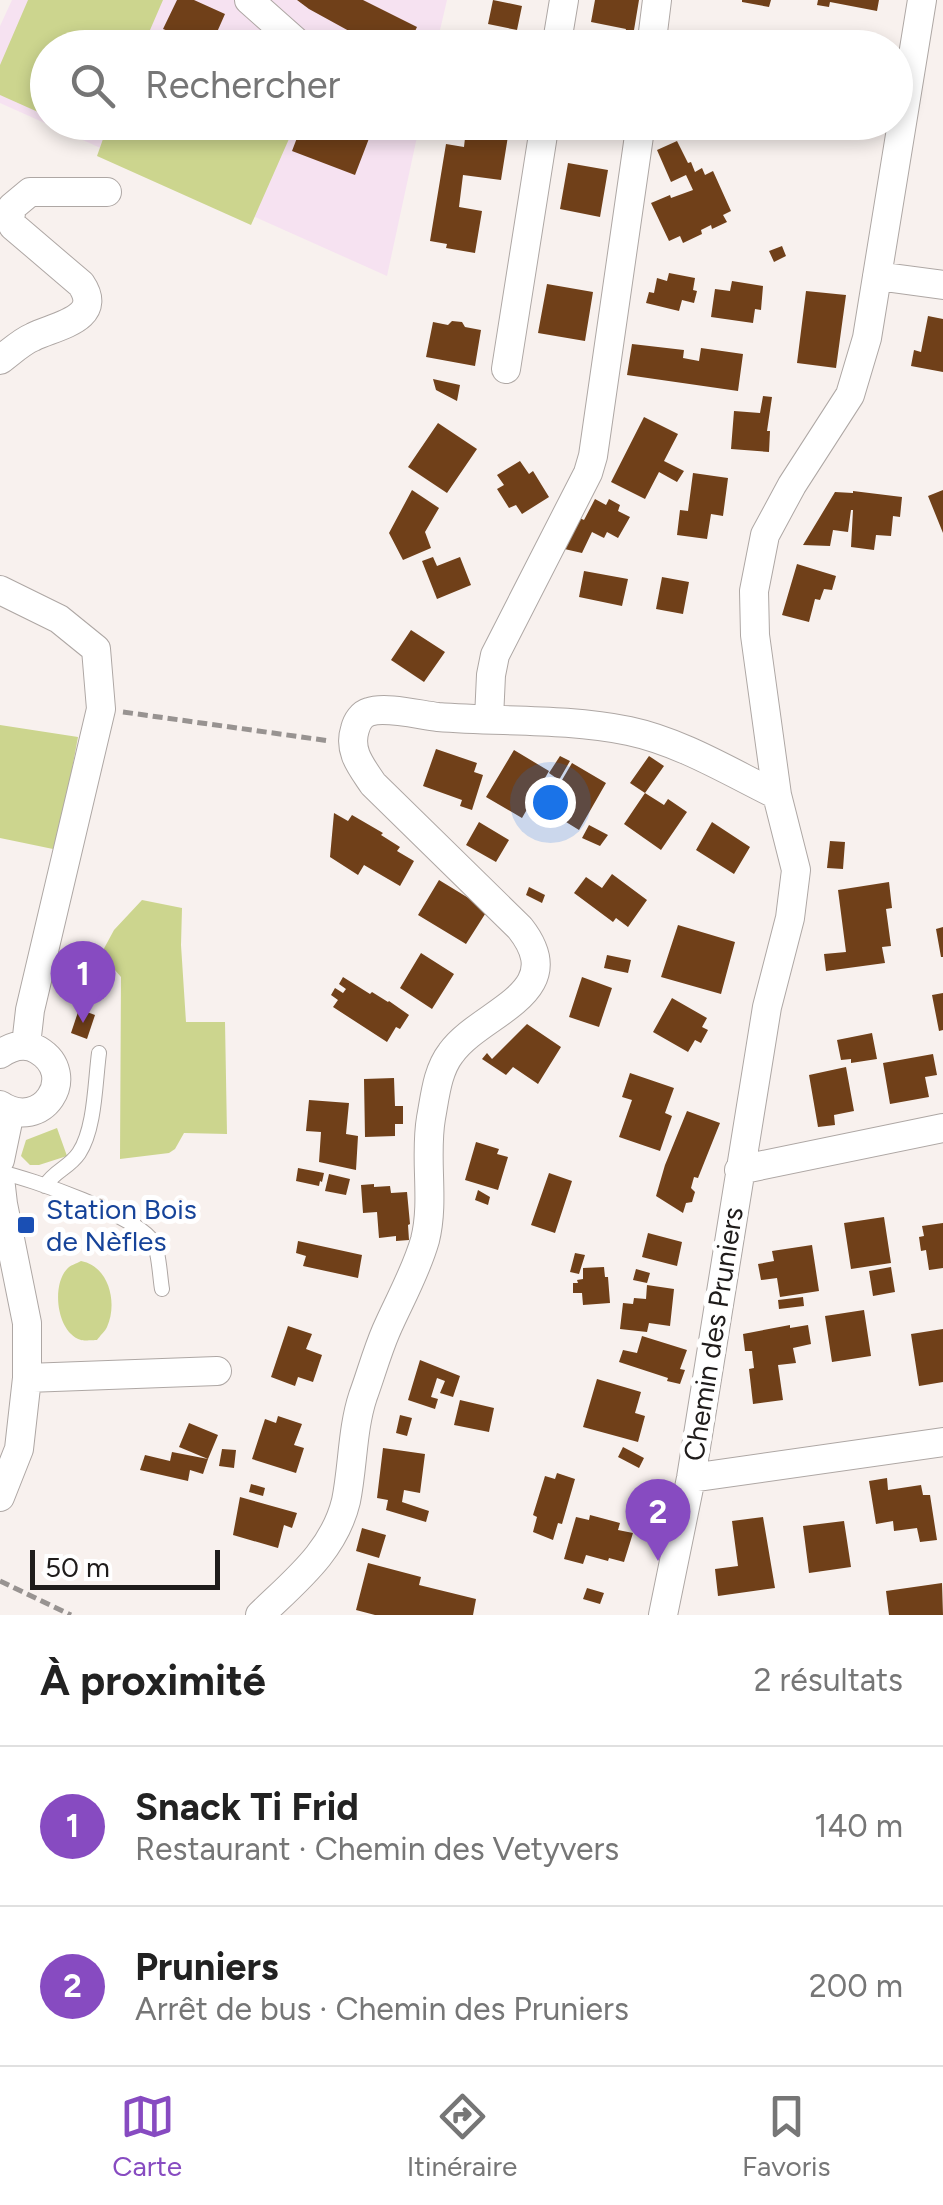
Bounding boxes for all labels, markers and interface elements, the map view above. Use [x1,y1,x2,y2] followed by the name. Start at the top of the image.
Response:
[30,30,913,140] search box
[65,58,120,113] icon: search
[145,62,340,108] text: Rechercher
[525,777,576,828] your location
[51,940,116,1023] pin: 1
[46,1192,197,1258] place label: Station Bois de Nèfles
[676,1205,750,1463] street label: Chemin des Pruniers
[15,1214,37,1236] marker: Station Bois de Nèfles
[626,1478,690,1561] pin: 2
[30,1545,220,1590] scale bar
[45,1550,110,1584] text: 50 m
[40,1655,266,1706] text: À proximité
[754,1661,903,1699] text: 2 résultats
[135,1784,359,1830] text: Snack Ti Frid
[66,1807,79,1845] text: 1
[814,1807,903,1845] text: 140 m
[135,1830,619,1868] text: Restaurant · Chemin des Vetyvers
[135,1944,279,1990] text: Pruniers
[63,1967,82,2005] text: 2
[809,1967,903,2005] text: 200 m
[135,1990,629,2028] text: Arrêt de bus · Chemin des Pruniers
[112,2089,182,2183] tab: Carte
[407,2089,517,2183] tab: Itinéraire
[742,2089,831,2183] tab: Favoris

